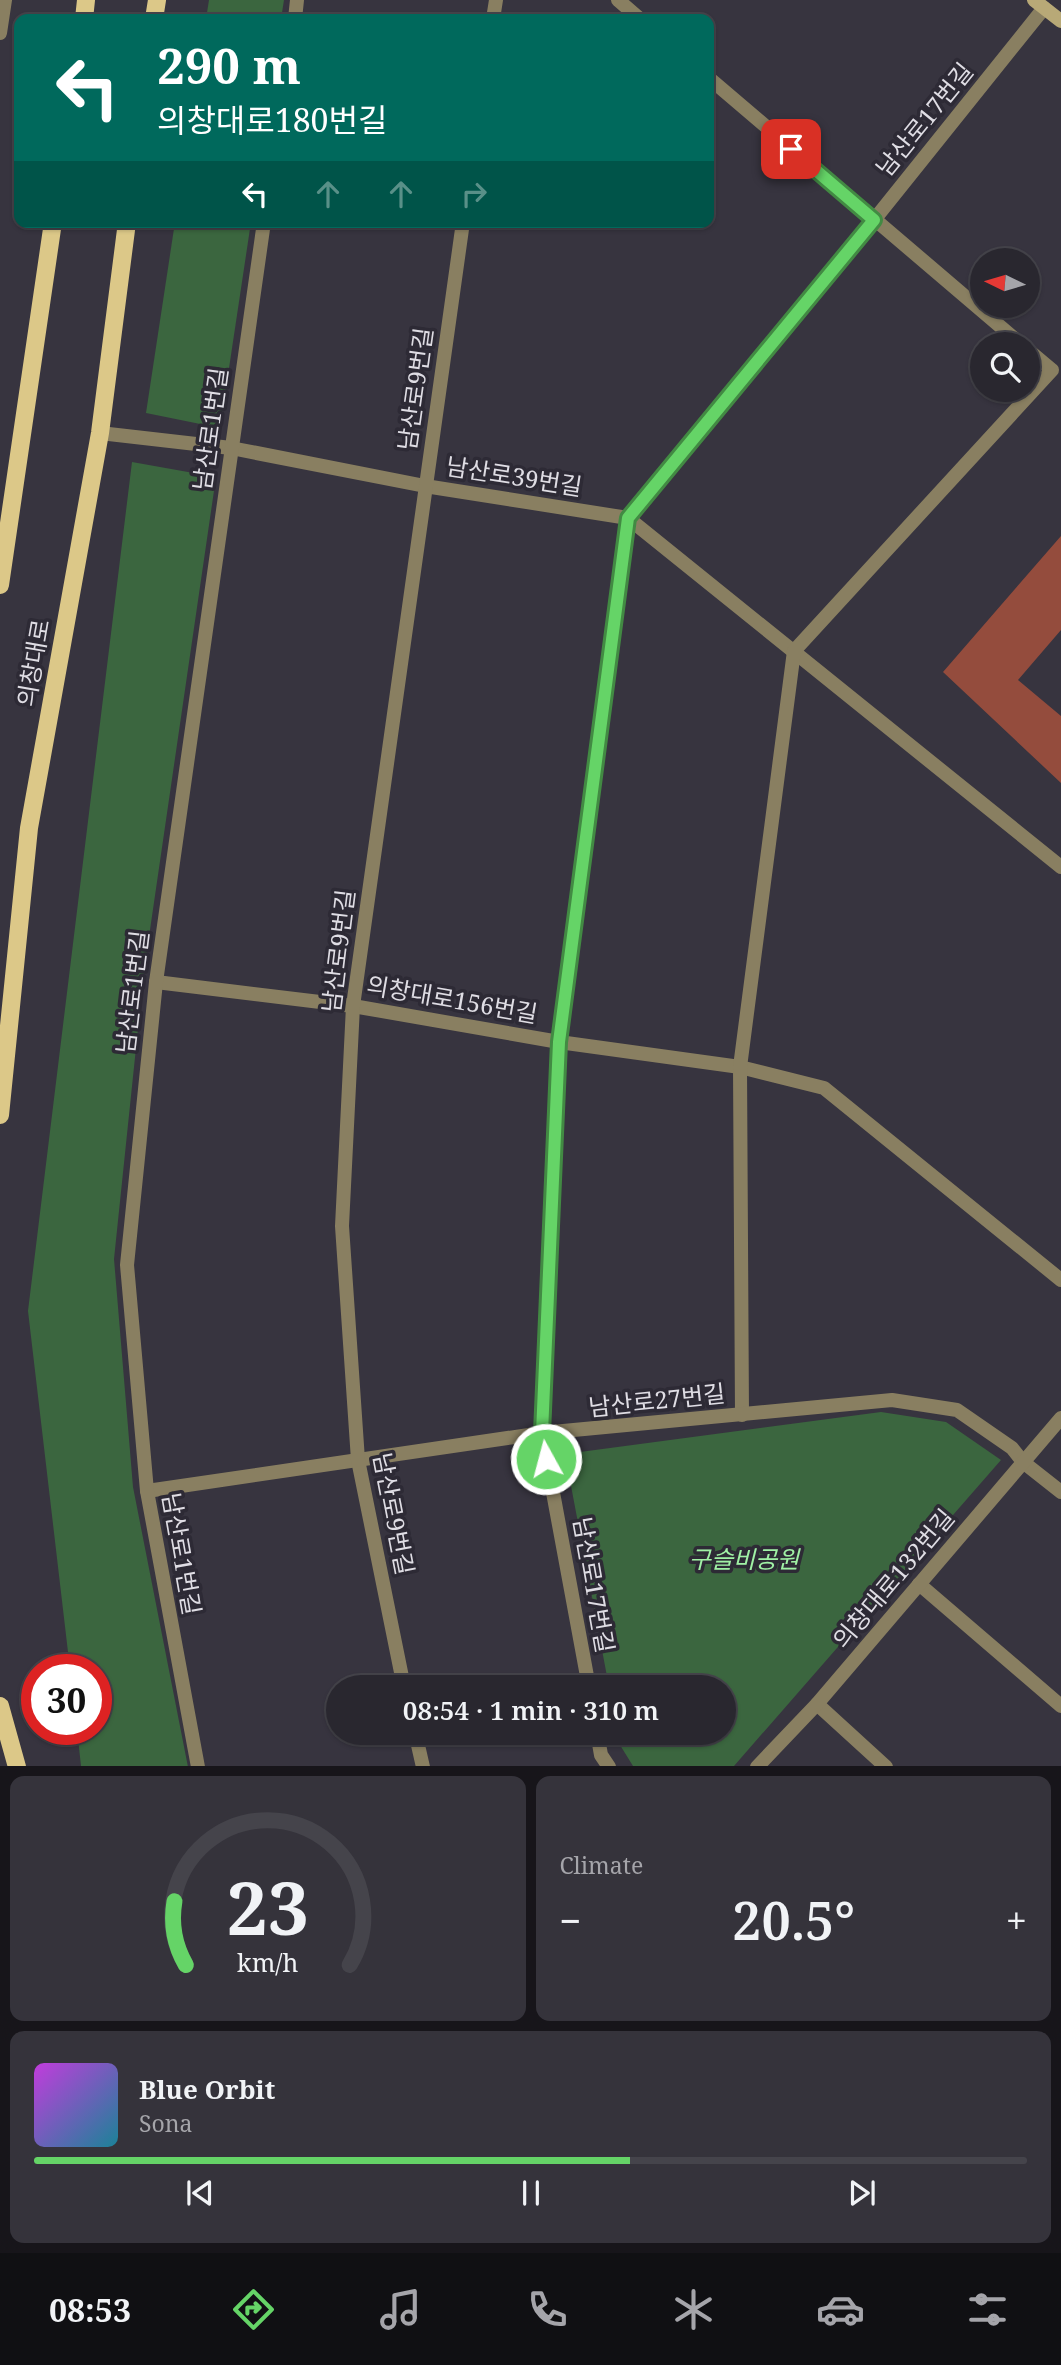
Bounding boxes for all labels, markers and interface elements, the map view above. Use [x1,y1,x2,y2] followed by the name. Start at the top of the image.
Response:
[157,32,301,98] text: 290 m
[42,42,133,133] icon: left
[868,55,980,183] street label: 남산로17번길
[157,98,387,141] text: 의창대로180번길
[761,119,821,179] pin
[772,130,810,168] icon: arrive
[236,175,274,213] icon: left
[309,175,347,213] icon: ahead
[382,175,420,213] icon: ahead
[455,175,493,213] icon: right
[970,248,1040,318] north arrow
[970,248,1040,402] map controls
[390,325,439,452] street label: 남산로9번길
[970,332,1040,402] button: search
[185,365,234,492] street label: 남산로1번길
[444,448,585,503] street label: 남산로39번길
[9,616,56,709] street label: 의창대로
[314,887,361,1014] street label: 남산로9번길
[108,928,155,1055] street label: 남산로1번길
[364,967,540,1030] street label: 의창대로156번길
[587,1376,727,1423] street label: 남산로27번길
[509,1422,583,1496] position arrow
[366,1450,422,1578] street label: 남산로9번길
[155,1490,209,1618] street label: 남산로1번길
[825,1501,961,1655] street label: 의창대로132번길
[566,1514,623,1655] street label: 남산로17번길
[689,1542,801,1575] park label: 구슬비공원
[21,1654,112,1745] speed limit sign: 30
[403,1692,659,1728] text: 08:54 · 1 min · 310 m
[560,1849,643,1881] text: Climate
[227,1857,309,1956] text: 23
[732,1884,855,1955] text: 20.5°
[560,1894,582,1946] text: −
[1006,1894,1027,1946] text: +
[237,1944,299,1978] text: km/h
[139,2071,275,2107] text: Blue Orbit
[139,2107,193,2139] text: Sona
[181,2174,219,2212] icon: previous
[512,2174,550,2212] icon: pause
[843,2174,881,2212] icon: next
[229,2285,278,2334] icon: directions
[376,2285,425,2334] icon: music
[523,2285,572,2334] icon: phone
[669,2285,718,2334] icon: climate
[816,2285,865,2334] icon: car
[963,2285,1012,2334] icon: filters
[49,2288,131,2331] text: 08:53

